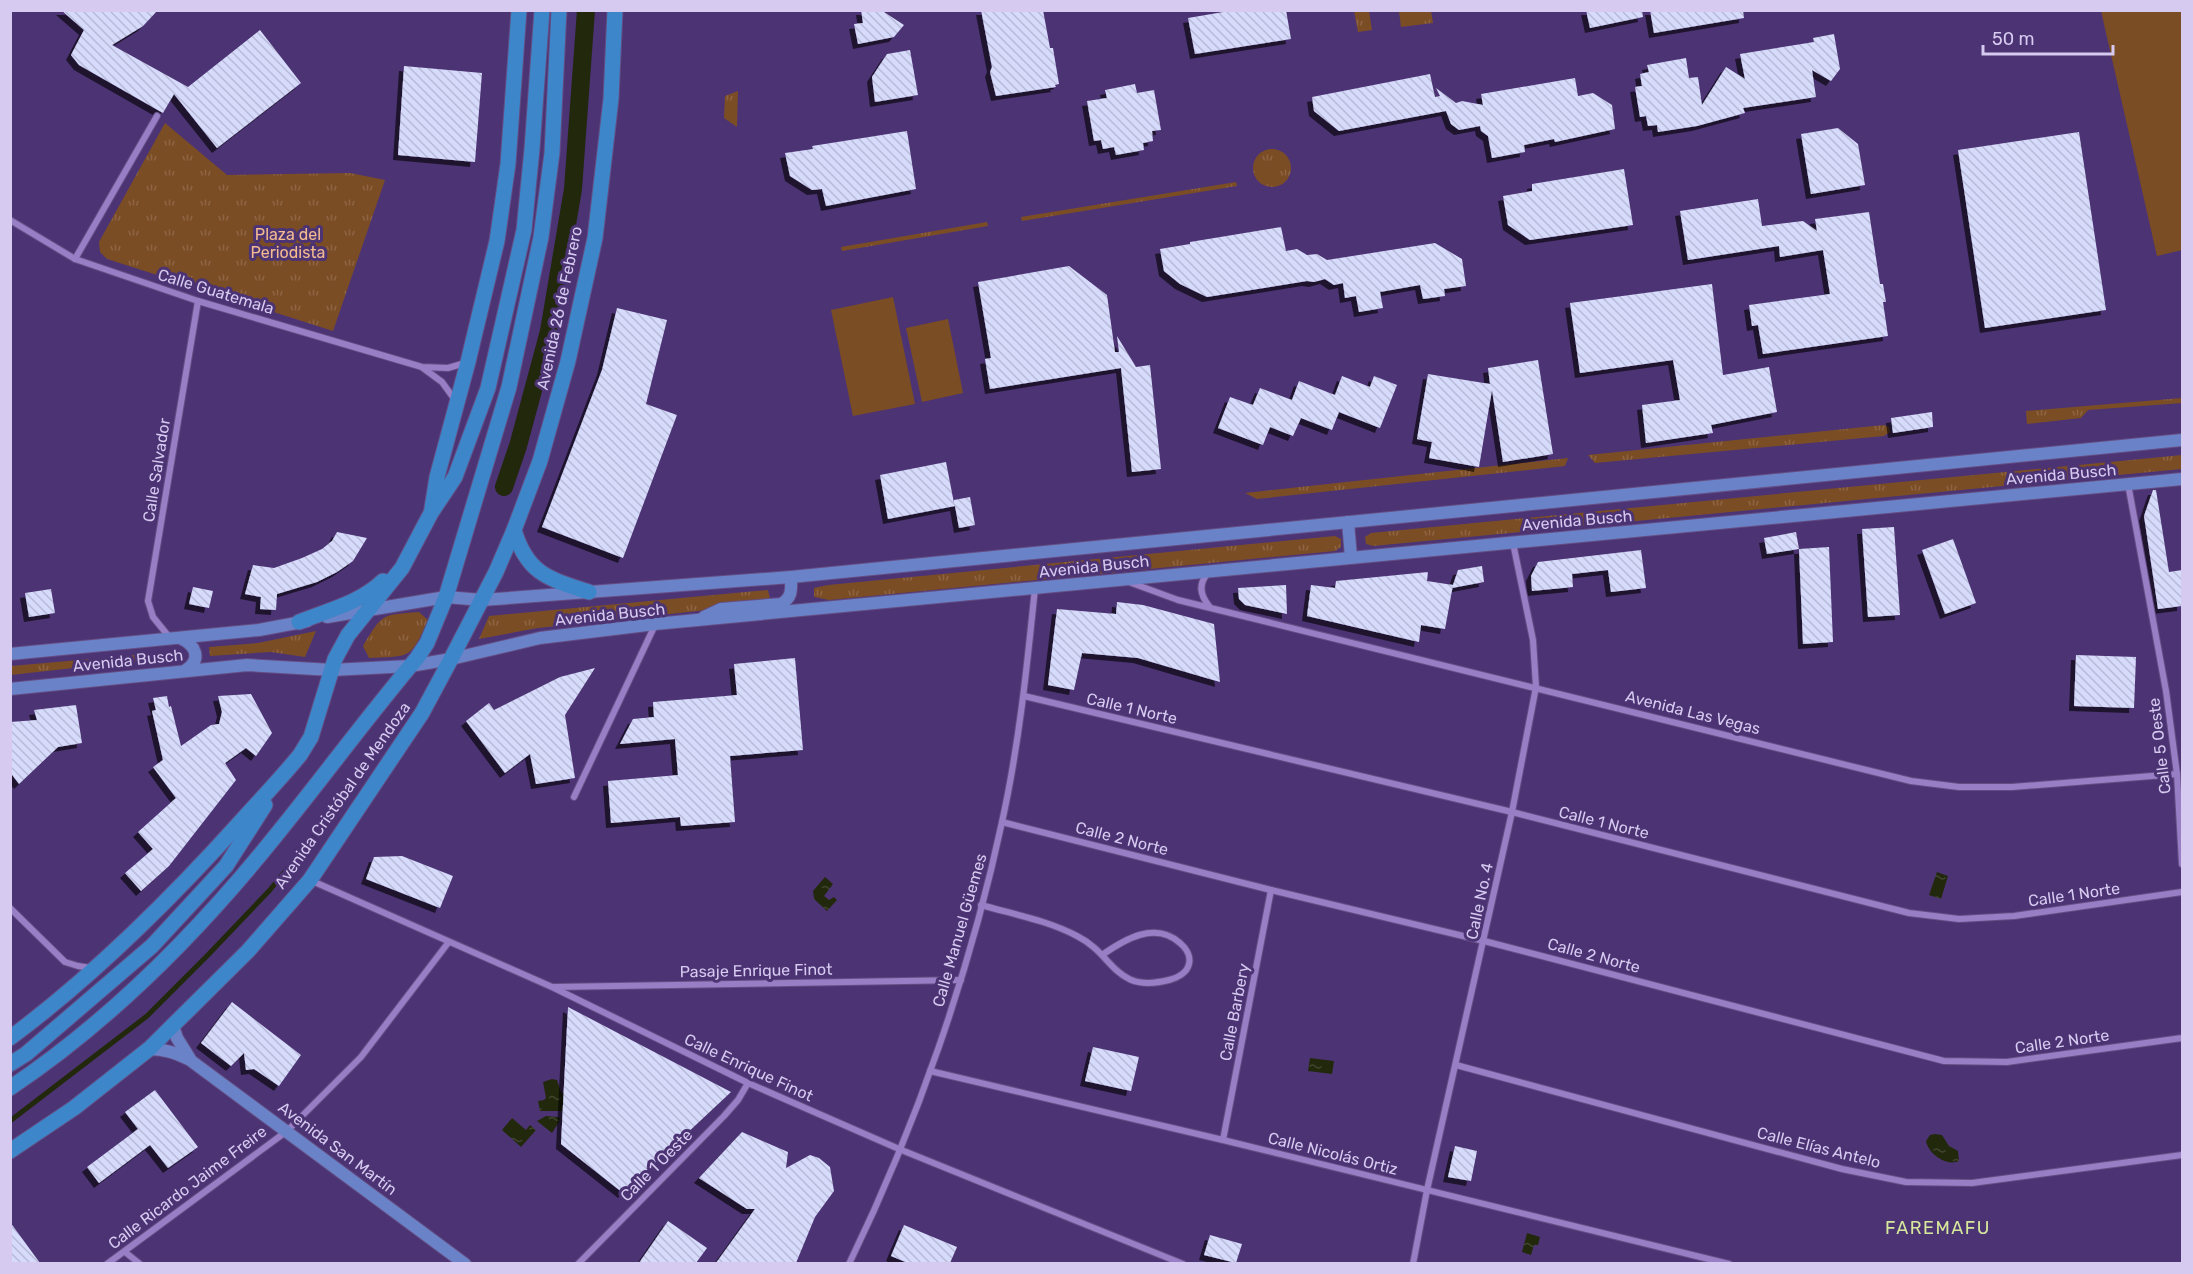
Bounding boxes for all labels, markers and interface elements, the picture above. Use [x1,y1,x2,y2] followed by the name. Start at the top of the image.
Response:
[1983,18,2114,56] scale bar
[1992,28,2035,50] text: 50 m
[251,225,325,262] park label: Plaza del Periodista
[533,225,586,392] street label: Avenida 26 de Febrero
[155,265,276,318] street label: Calle Guatemala
[139,417,174,523] street label: Calle Salvador
[2005,460,2117,489] street label: Avenida Busch
[1521,506,1633,535] street label: Avenida Busch
[1038,551,1150,582] street label: Avenida Busch
[554,599,666,630] street label: Avenida Busch
[72,645,184,676] street label: Avenida Busch
[1624,687,1762,738] street label: Avenida Las Vegas
[1085,689,1179,728] street label: Calle 1 Norte
[2144,697,2175,795] street label: Calle 5 Oeste
[271,698,414,892] street label: Avenida Cristóbal de Mendoza
[1557,802,1651,843] street label: Calle 1 Norte
[1073,818,1170,859] street label: Calle 2 Norte
[928,851,990,1009] street label: Calle Manuel Güemes
[1462,861,1497,941] street label: Calle No. 4
[2027,879,2121,910] street label: Calle 1 Norte
[1546,934,1642,977] street label: Calle 2 Norte
[679,960,833,981] street label: Pasaje Enrique Finot
[1216,961,1253,1063] street label: Calle Barbery
[2014,1025,2110,1058] street label: Calle 2 Norte
[681,1029,816,1106] street label: Calle Enrique Finot
[275,1098,401,1199] street label: Avenida San Martín
[104,1122,270,1253] street label: Calle Ricardo Jaime Freire
[1755,1123,1883,1172] street label: Calle Elías Antelo
[616,1125,696,1205] street label: Calle 1 Oeste
[1266,1128,1400,1179] street label: Calle Nicolás Ortiz
[1885,1217,1991,1239] district label: FAREMAFU

